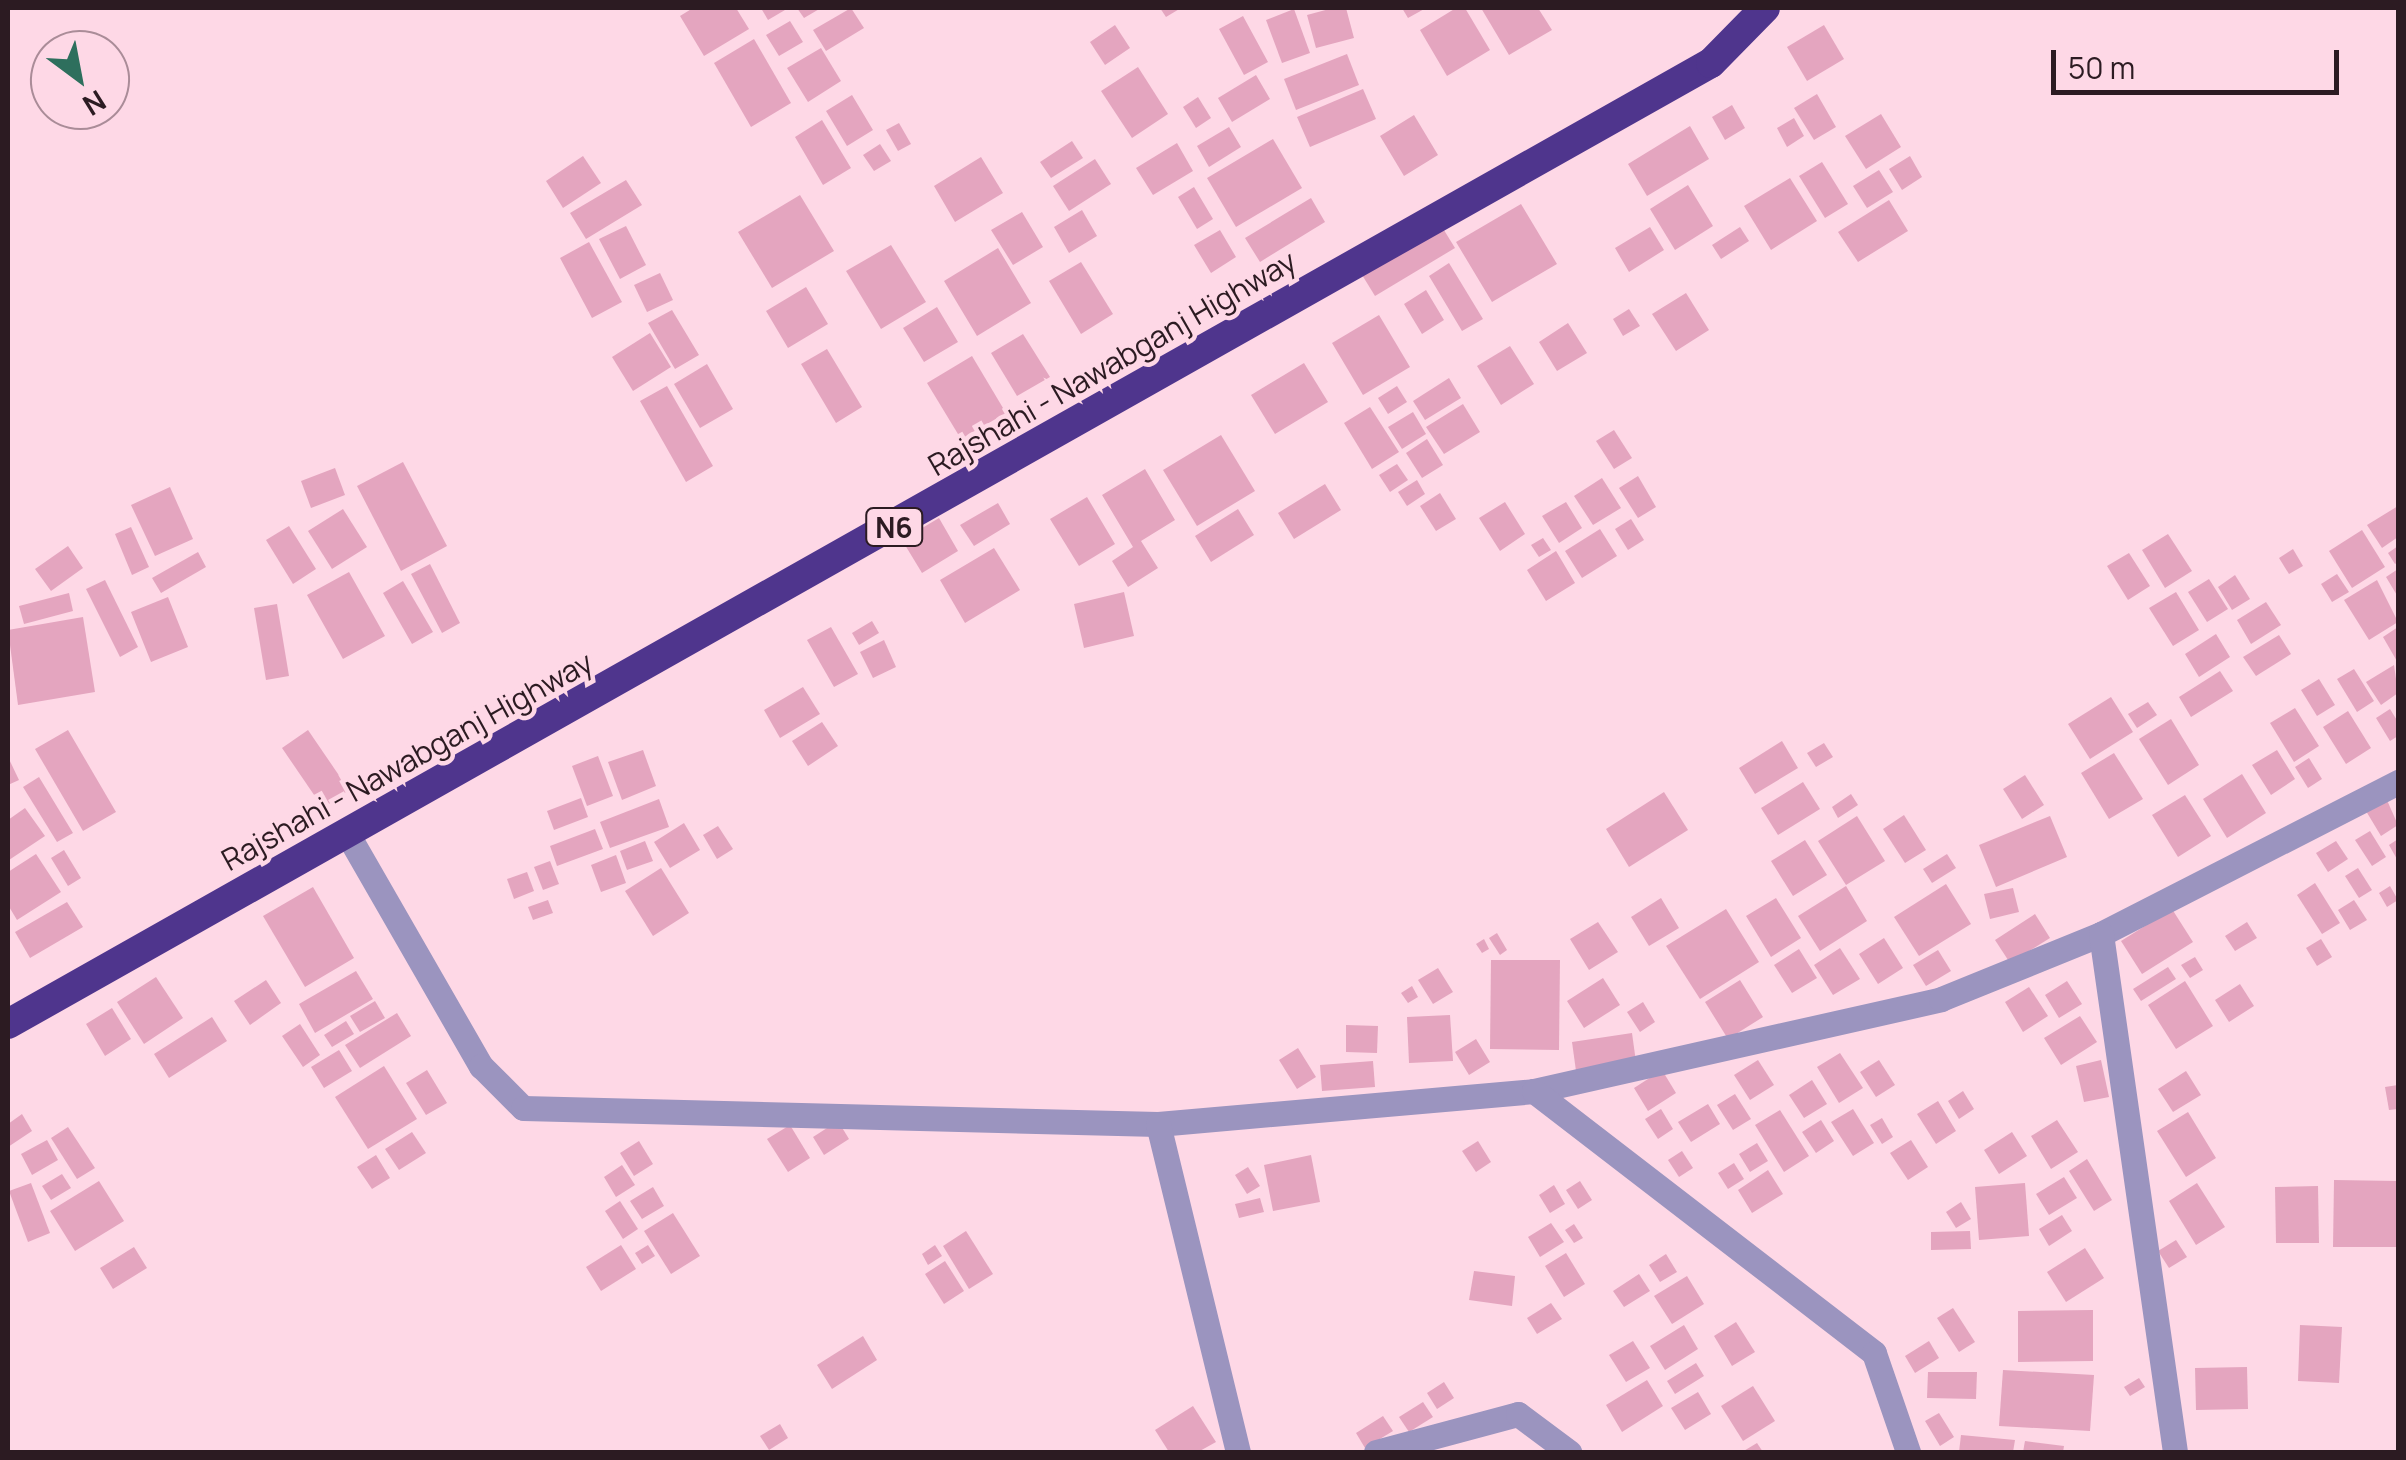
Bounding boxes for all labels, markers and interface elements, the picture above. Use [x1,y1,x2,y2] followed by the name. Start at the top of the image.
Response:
[30,30,130,130] north arrow
[2056,30,2344,92] scale bar
[2068,47,2135,88] text: 50 m
[76,82,113,125] text: N
[922,243,1302,483] street label: Rajshahi - Nawabganj Highway
[864,504,924,550] road number: N6
[215,644,599,878] street label: Rajshahi - Nawabganj Highway

